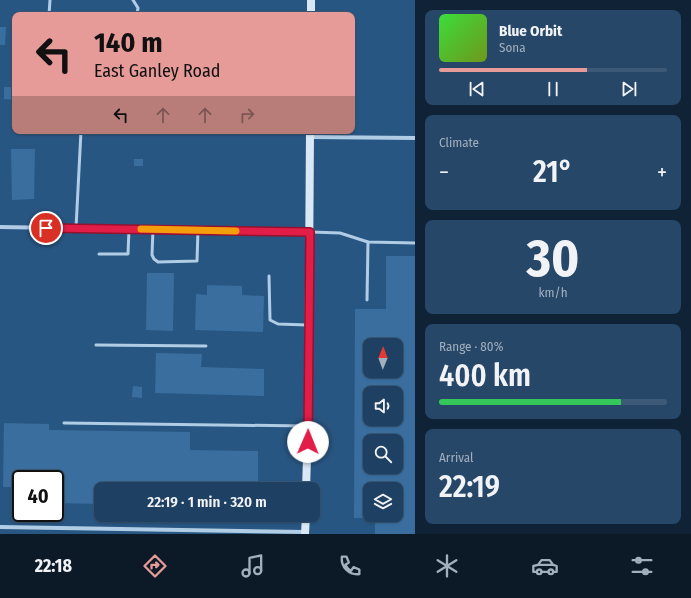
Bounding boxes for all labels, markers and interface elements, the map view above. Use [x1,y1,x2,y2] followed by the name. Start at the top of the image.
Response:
[499,22,562,40] text: Blue Orbit
[94,26,163,59] text: 140 m
[28,28,80,80] icon: left
[499,40,526,55] text: Sona
[94,60,220,82] text: East Ganley Road
[466,78,488,100] icon: previous
[542,78,564,100] icon: pause
[618,78,640,100] icon: next
[110,104,132,126] icon: left
[152,104,174,126] icon: ahead
[194,104,216,126] icon: ahead
[236,104,258,126] icon: right
[439,135,479,150] text: Climate
[533,154,573,190] text: 21°
[439,159,449,186] text: −
[657,159,667,186] text: +
[29,211,63,245] pin
[35,217,57,239] icon: arrive
[527,227,580,290] text: 30
[539,285,568,300] text: km/h
[363,338,403,378] north arrow
[363,338,403,522] map controls
[439,339,503,354] text: Range · 80%
[439,358,531,394] text: 400 km
[363,386,403,426] button: sound
[287,421,329,463] position arrow
[363,434,403,474] button: search
[439,450,473,465] text: Arrival
[439,469,500,505] text: 22:19
[12,470,64,522] speed limit sign: 40
[363,482,403,522] button: layers
[147,493,267,511] text: 22:19 · 1 min · 320 m
[141,552,169,580] icon: directions
[239,552,267,580] icon: music
[336,552,364,580] icon: phone
[433,552,461,580] icon: climate
[531,552,559,580] icon: car
[628,552,656,580] icon: filters
[35,555,72,577] text: 22:18

